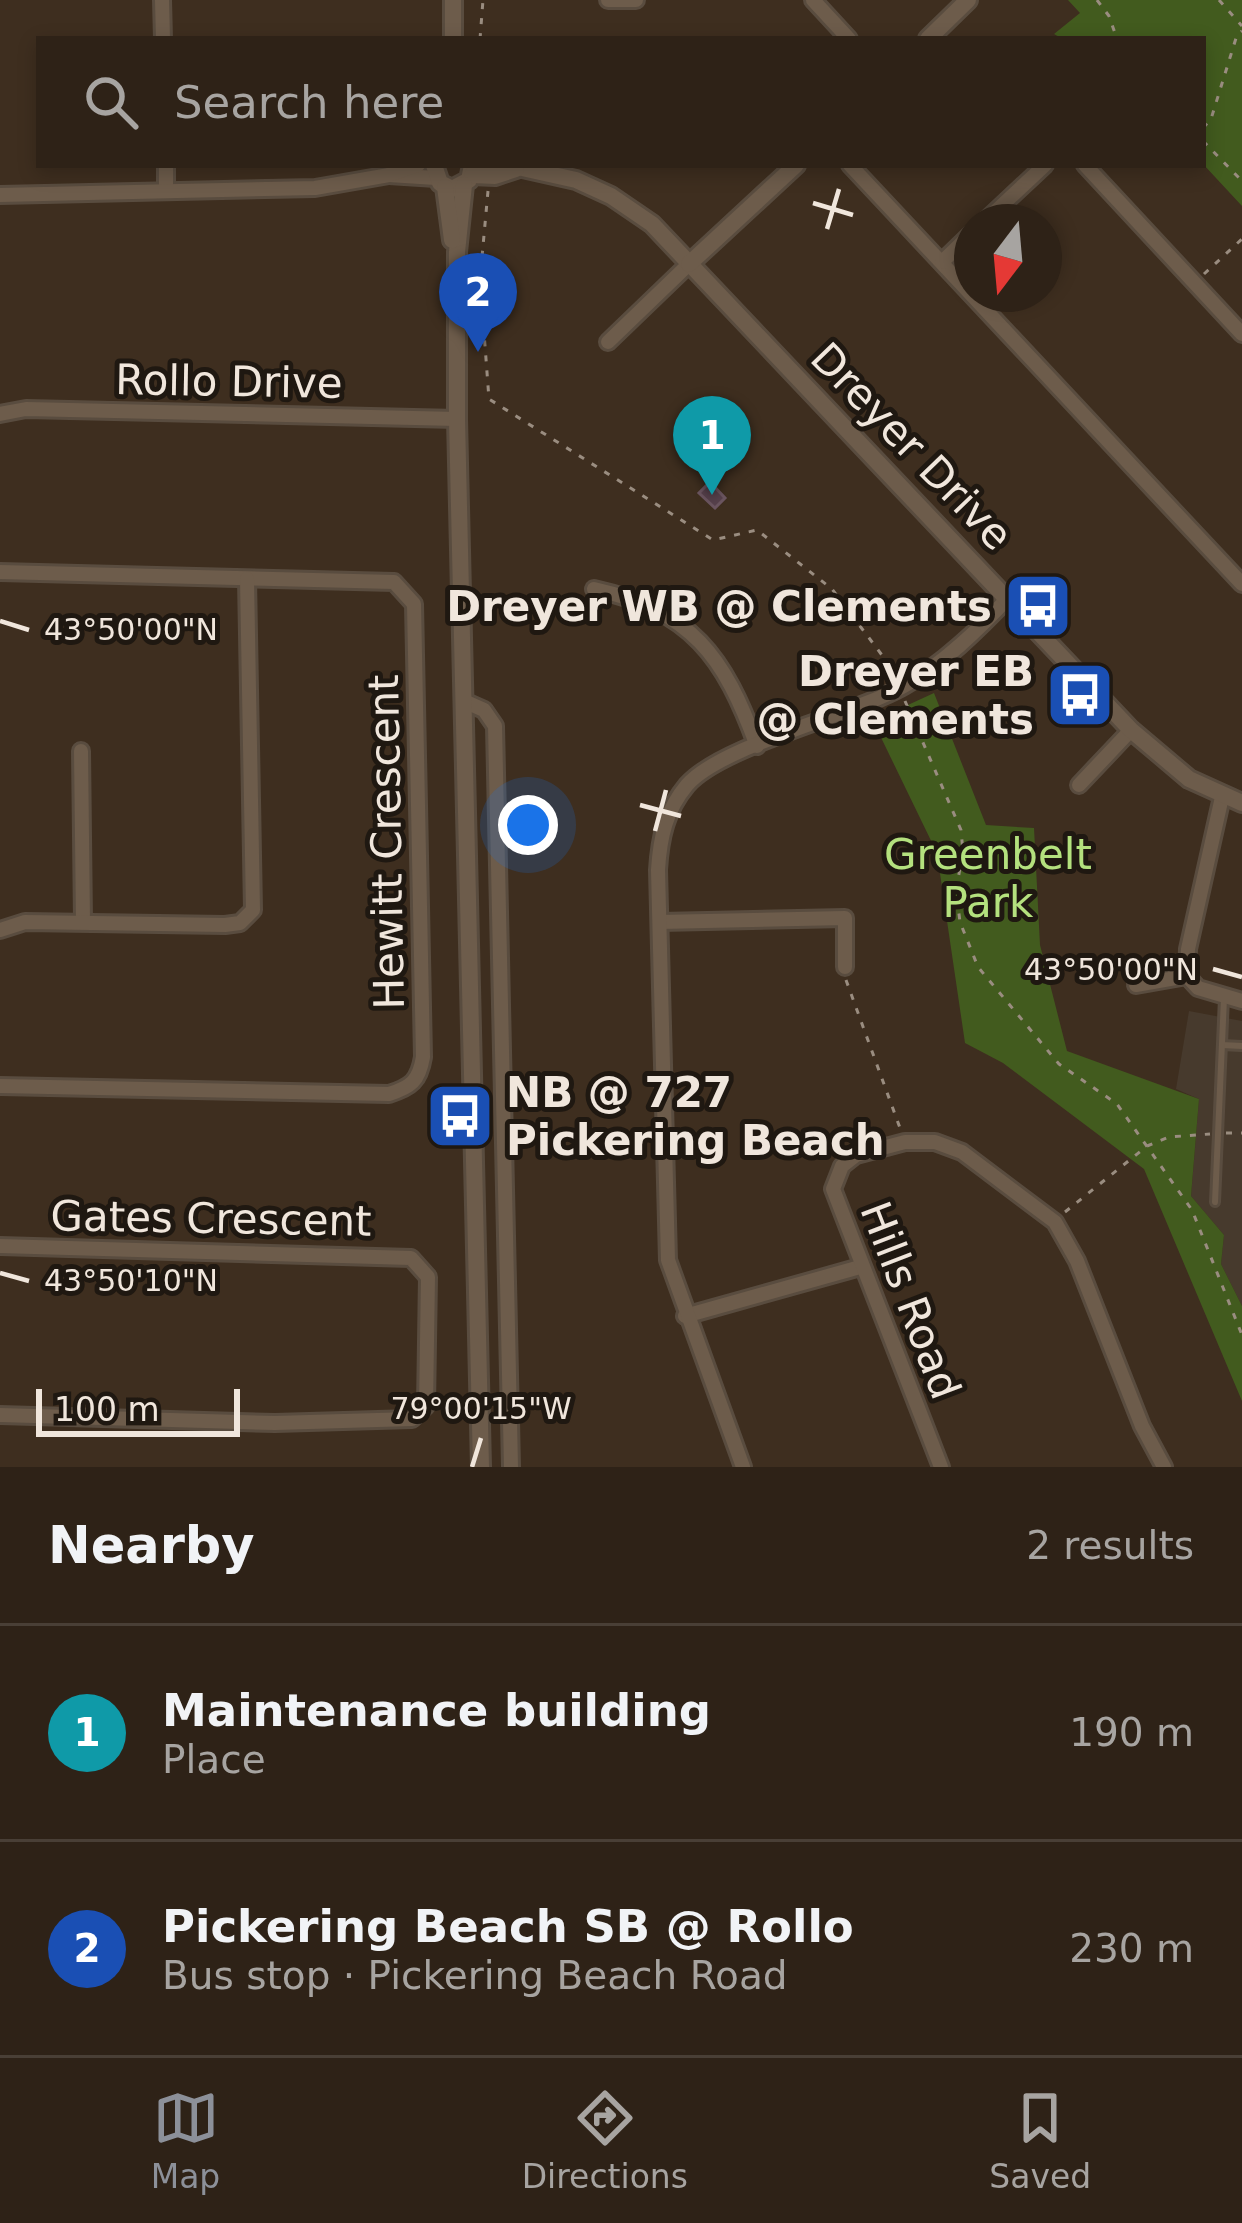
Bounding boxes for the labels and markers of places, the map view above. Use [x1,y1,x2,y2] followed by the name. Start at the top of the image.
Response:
[439,253,517,352] pin: 2
[673,396,751,495] pin: 1
[1003,571,1073,641] bus stop icon: Dreyer WB @ Clements
[446,582,992,631] place label: Dreyer WB @ Clements
[756,647,1034,744] place label: Dreyer EB @ Clements
[1045,660,1115,730] bus stop icon: Dreyer EB @ Clements
[506,1068,885,1165] place label: NB @ 727 Pickering Beach
[425,1081,495,1151] bus stop icon: NB @ 727 Pickering Beach

